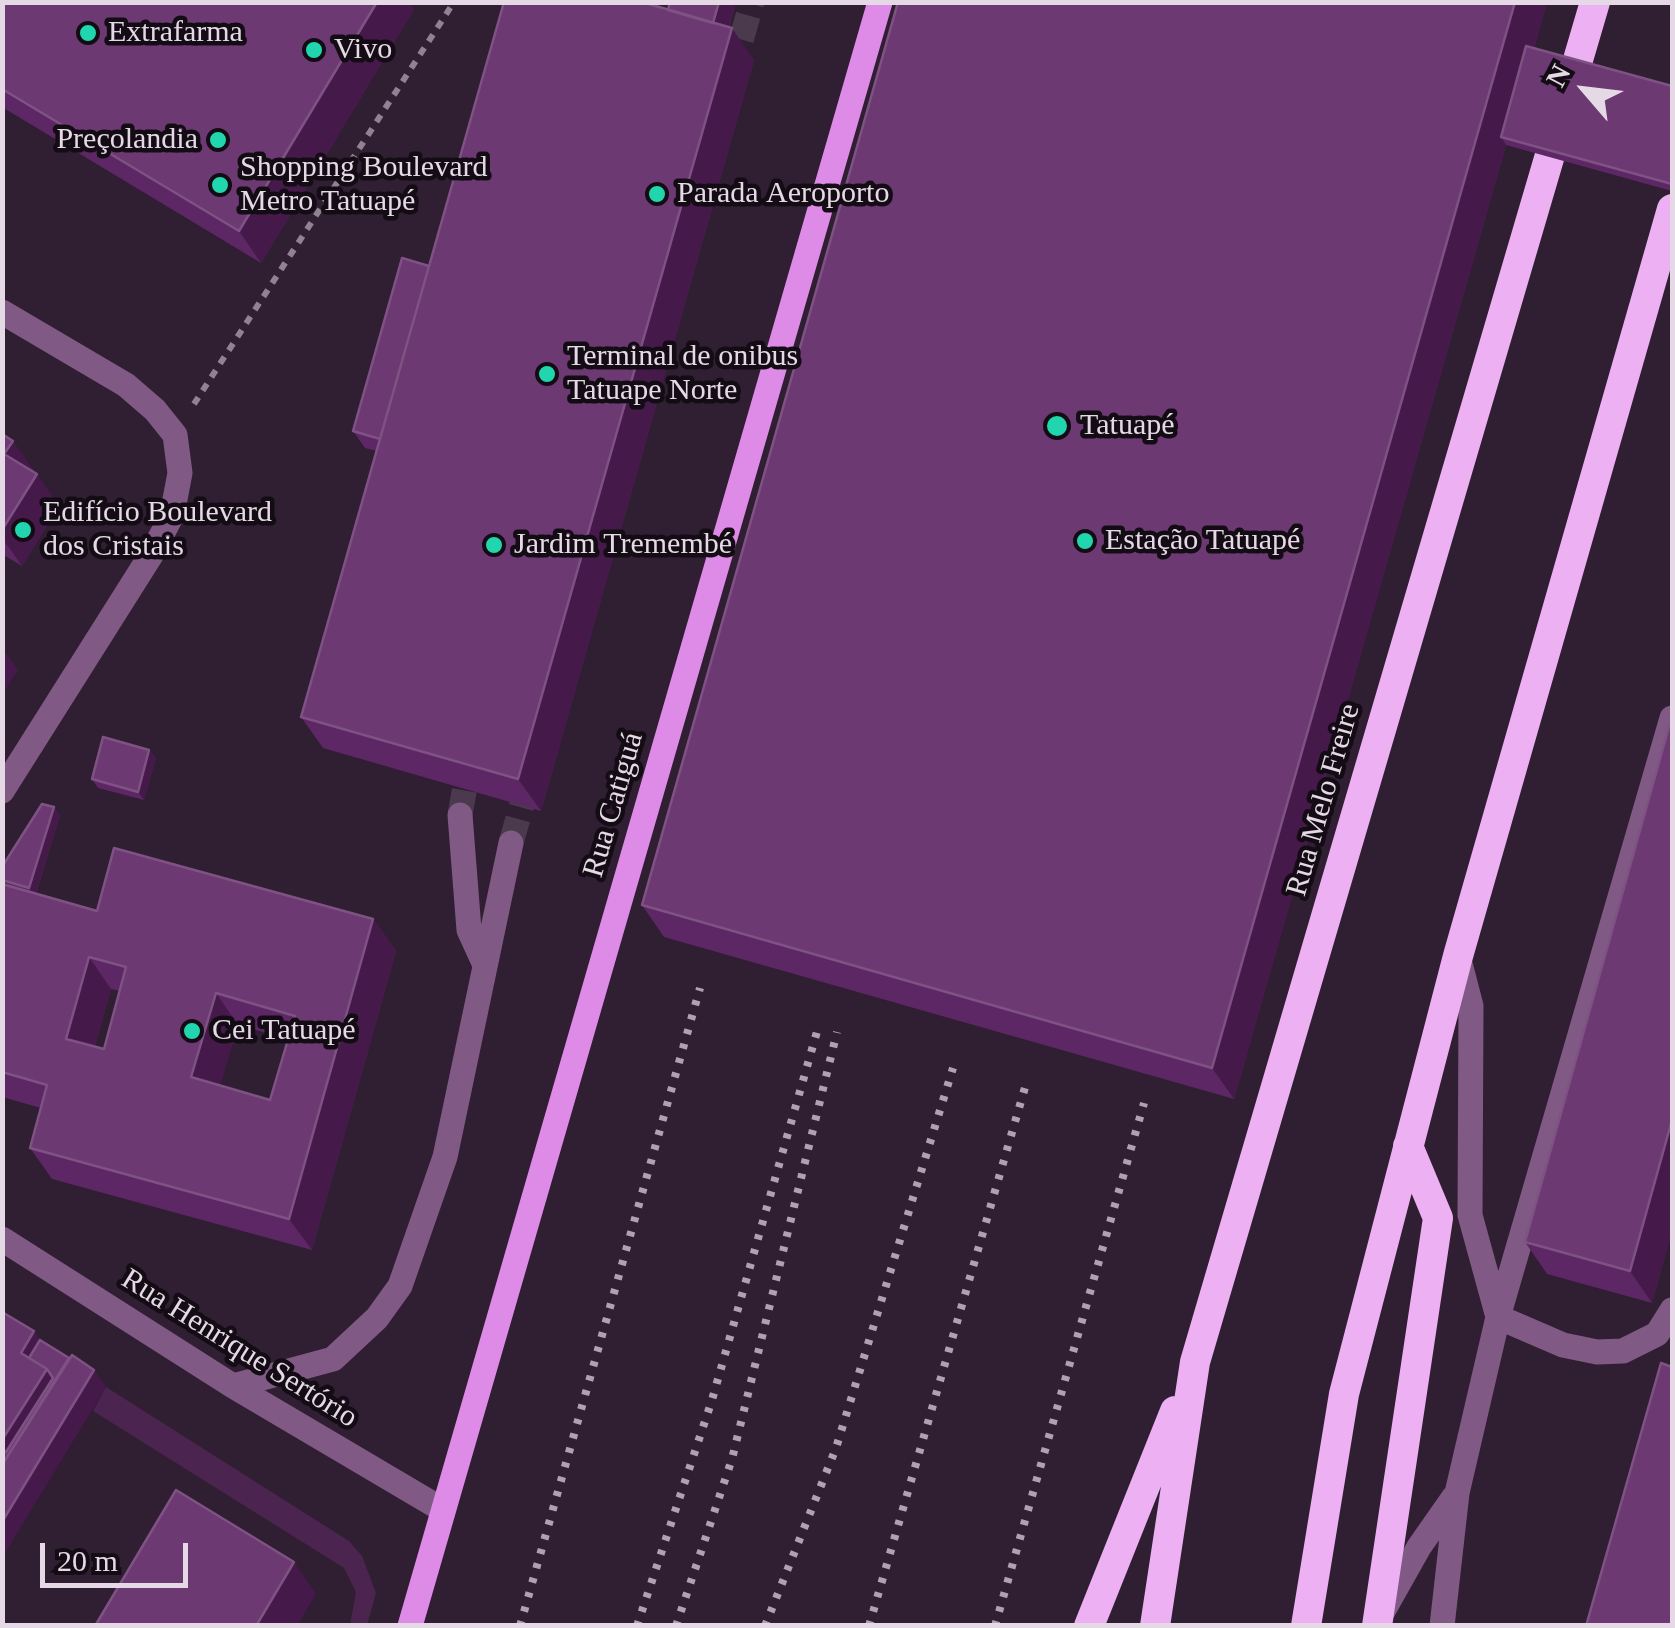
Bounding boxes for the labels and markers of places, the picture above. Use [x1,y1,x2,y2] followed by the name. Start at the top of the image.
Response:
[108,15,243,51] place label: Extrafarma
[77,22,99,44] marker: Extrafarma
[334,32,392,68] place label: Vivo
[303,39,325,61] marker: Vivo
[56,122,198,158] place label: Preçolandia
[207,129,229,151] marker: Preçolandia
[240,150,487,220] place label: Shopping Boulevard Metro Tatuapé
[209,174,231,196] marker: Shopping Boulevard Metro Tatuapé
[677,176,889,212] place label: Parada Aeroporto
[646,183,668,205] marker: Parada Aeroporto
[567,339,798,410] place label: Terminal de onibus Tatuape Norte
[536,363,558,385] marker: Terminal de onibus Tatuape Norte
[1080,408,1175,444] place label: Tatuapé
[1044,413,1070,439] marker: Tatuapé
[43,495,272,566] place label: Edifício Boulevard dos Cristais
[12,519,34,541] marker: Edifício Boulevard dos Cristais
[1105,523,1300,559] place label: Estação Tatuapé
[514,527,732,563] place label: Jardim Tremembé
[1074,530,1096,552] marker: Estação Tatuapé
[483,534,505,556] marker: Jardim Tremembé
[212,1013,356,1049] place label: Cei Tatuapé
[181,1020,203,1042] marker: Cei Tatuapé

